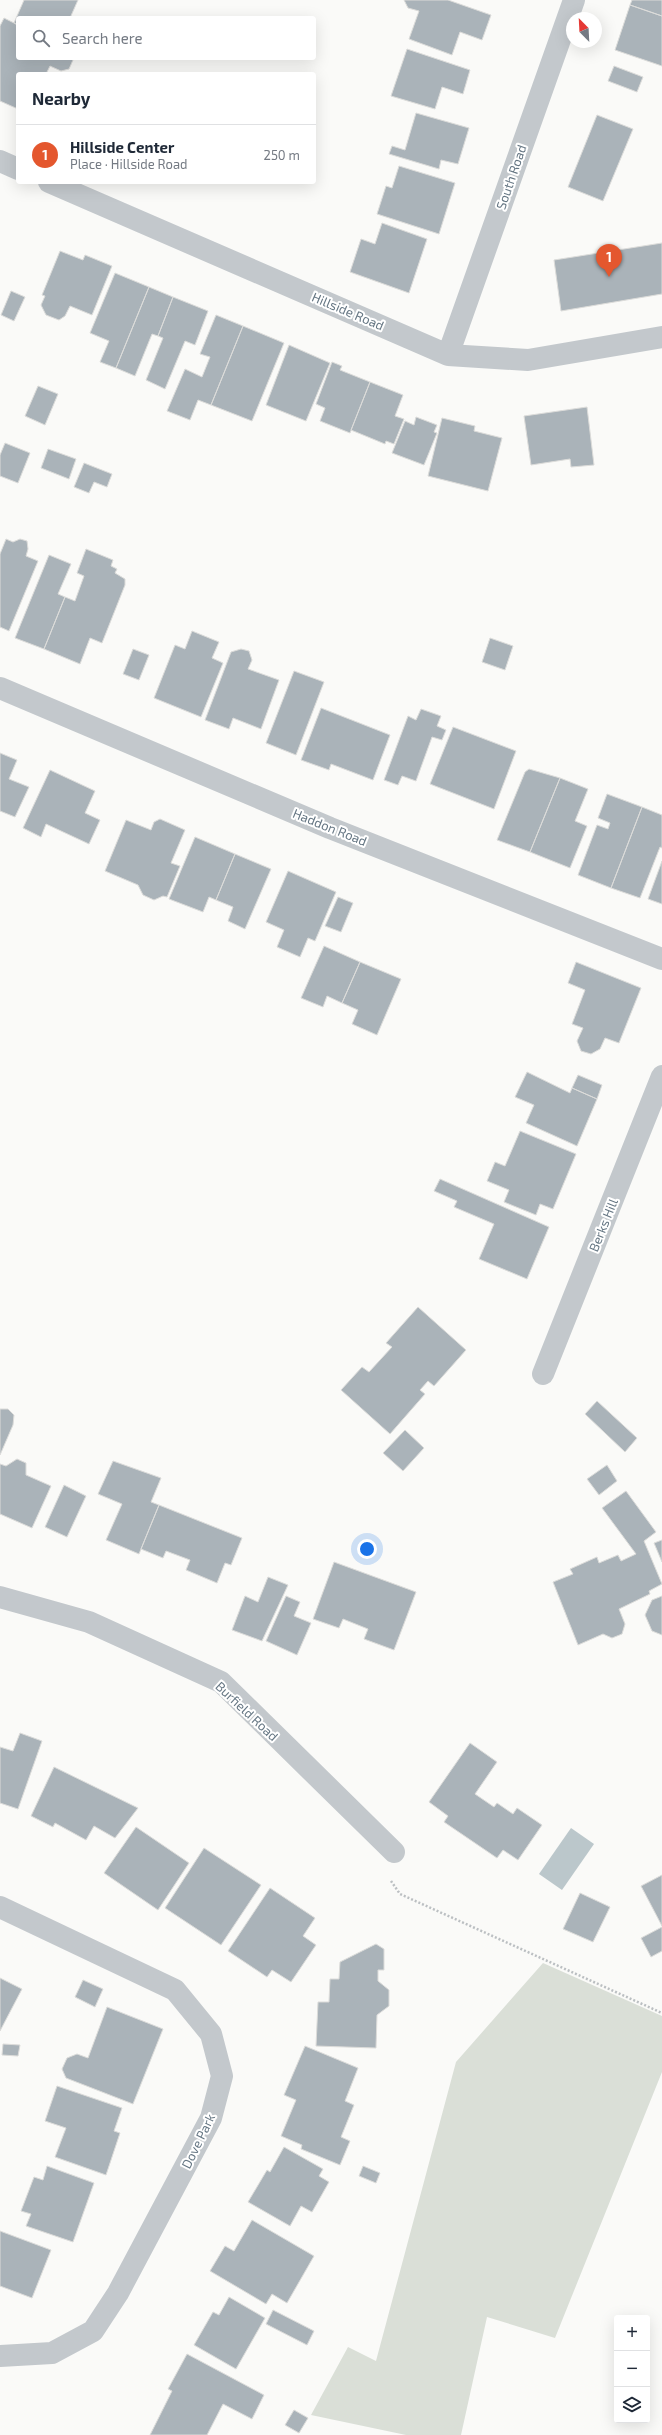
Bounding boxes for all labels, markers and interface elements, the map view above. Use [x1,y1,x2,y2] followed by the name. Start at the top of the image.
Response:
[566,12,602,48] north arrow
[16,16,316,60] search box
[30,27,52,49] icon: search
[62,29,143,47] text: Search here
[32,88,90,108] text: Nearby
[70,138,174,156] text: Hillside Center
[492,143,530,211] street label: South Road
[42,147,48,163] text: 1
[264,147,300,163] text: 250 m
[70,156,188,172] text: Place · Hillside Road
[596,244,622,277] pin: 1
[310,289,386,333] street label: Hillside Road
[291,805,369,849] street label: Haddon Road
[585,1196,621,1254] street label: Berks Hill
[357,1539,377,1559] your location
[212,1678,282,1744] street label: Burfield Road
[178,2111,218,2171] street label: Dove Park
[614,2315,650,2423] map controls
[614,2315,650,2351] button: +
[614,2351,650,2387] button: −
[614,2387,650,2423] button: layers

